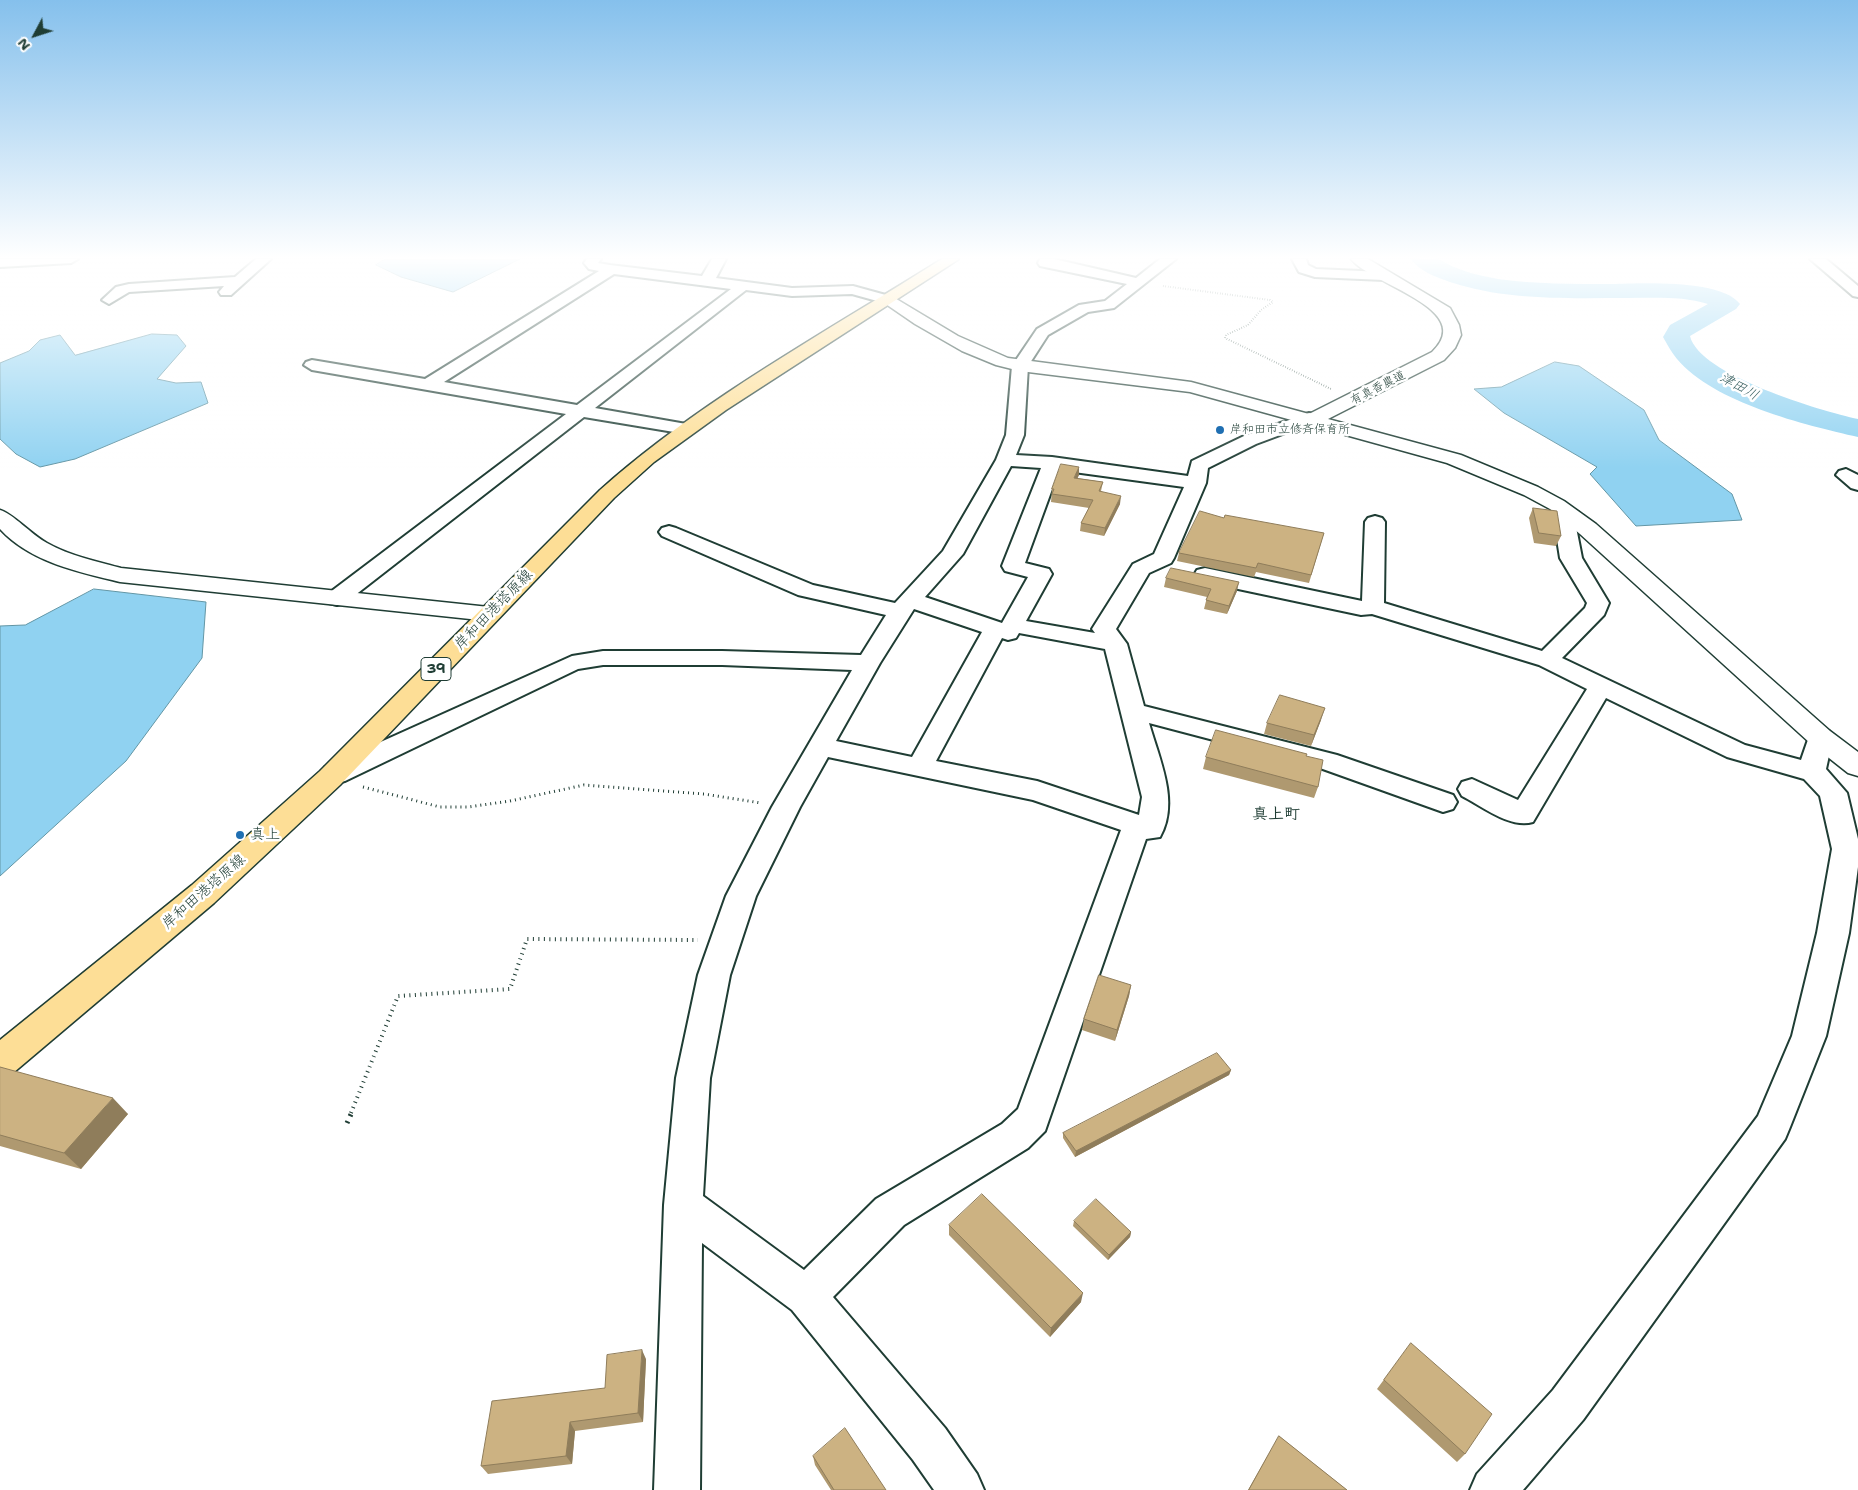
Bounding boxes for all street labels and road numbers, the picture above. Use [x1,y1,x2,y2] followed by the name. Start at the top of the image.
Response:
[1348,368,1408,408] street label: 有真香農道
[451,566,537,654] street label: 岸和田港塔原線
[421,658,451,681] road number: 39
[158,851,250,933] street label: 岸和田港塔原線

